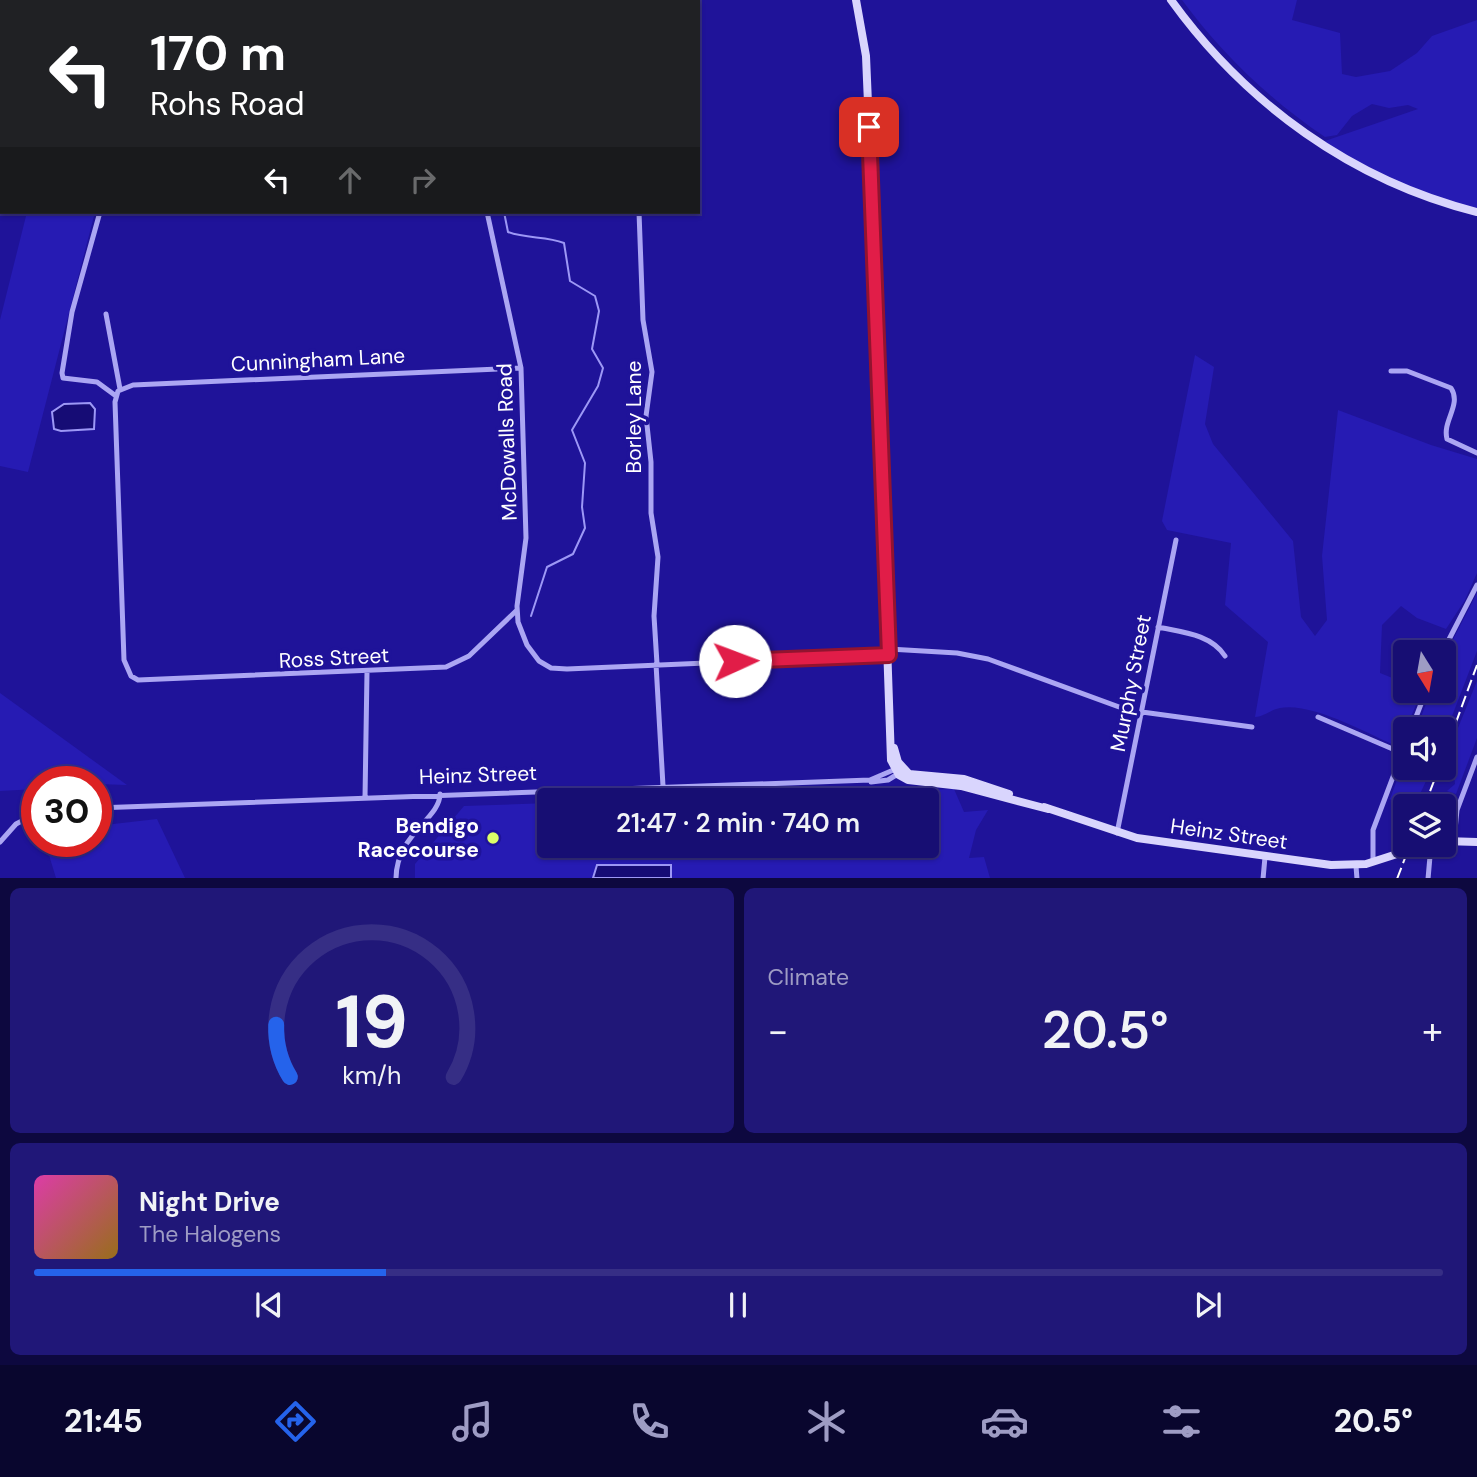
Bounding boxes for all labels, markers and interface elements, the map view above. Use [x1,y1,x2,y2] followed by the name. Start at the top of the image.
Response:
[150,21,286,85] text: 170 m
[35,28,126,119] icon: left
[150,83,305,125] text: Rohs Road
[839,97,899,157] pin
[850,108,888,146] icon: arrive
[258,161,296,199] icon: left
[331,161,369,199] icon: ahead
[404,161,442,199] icon: right
[230,341,406,379] street label: Cunningham Lane
[620,361,648,473] street label: Borley Lane
[490,363,524,521] street label: McDowalls Road
[1104,612,1158,754] street label: Murphy Street
[698,624,772,698] position arrow
[1393,640,1456,704] north arrow
[1393,640,1456,857] map controls
[278,641,390,675] street label: Ross Street
[1393,717,1456,780] button: sound
[419,759,537,791] street label: Heinz Street
[21,766,112,857] speed limit sign: 30
[1393,794,1456,857] button: layers
[616,806,860,840] text: 21:47 · 2 min · 740 m
[358,812,479,864] place label: Bendigo Racecourse
[1169,812,1289,856] street label: Heinz Street
[485,830,501,846] marker: Bendigo Racecourse
[768,962,849,992] text: Climate
[335,975,408,1070] text: 19
[1042,996,1169,1064] text: 20.5°
[768,1006,788,1056] text: −
[1422,1006,1443,1056] text: +
[342,1058,401,1091] text: km/h
[139,1185,280,1219] text: Night Drive
[139,1219,281,1249] text: The Halogens
[250,1286,288,1324] icon: previous
[719,1286,757,1324] icon: pause
[1189,1286,1227,1324] icon: next
[271,1397,320,1446] icon: directions
[448,1397,497,1446] icon: music
[625,1397,674,1446] icon: phone
[802,1397,851,1446] icon: climate
[980,1397,1029,1446] icon: car
[1157,1397,1206,1446] icon: filters
[64,1400,143,1442] text: 21:45
[1334,1400,1413,1442] text: 20.5°

